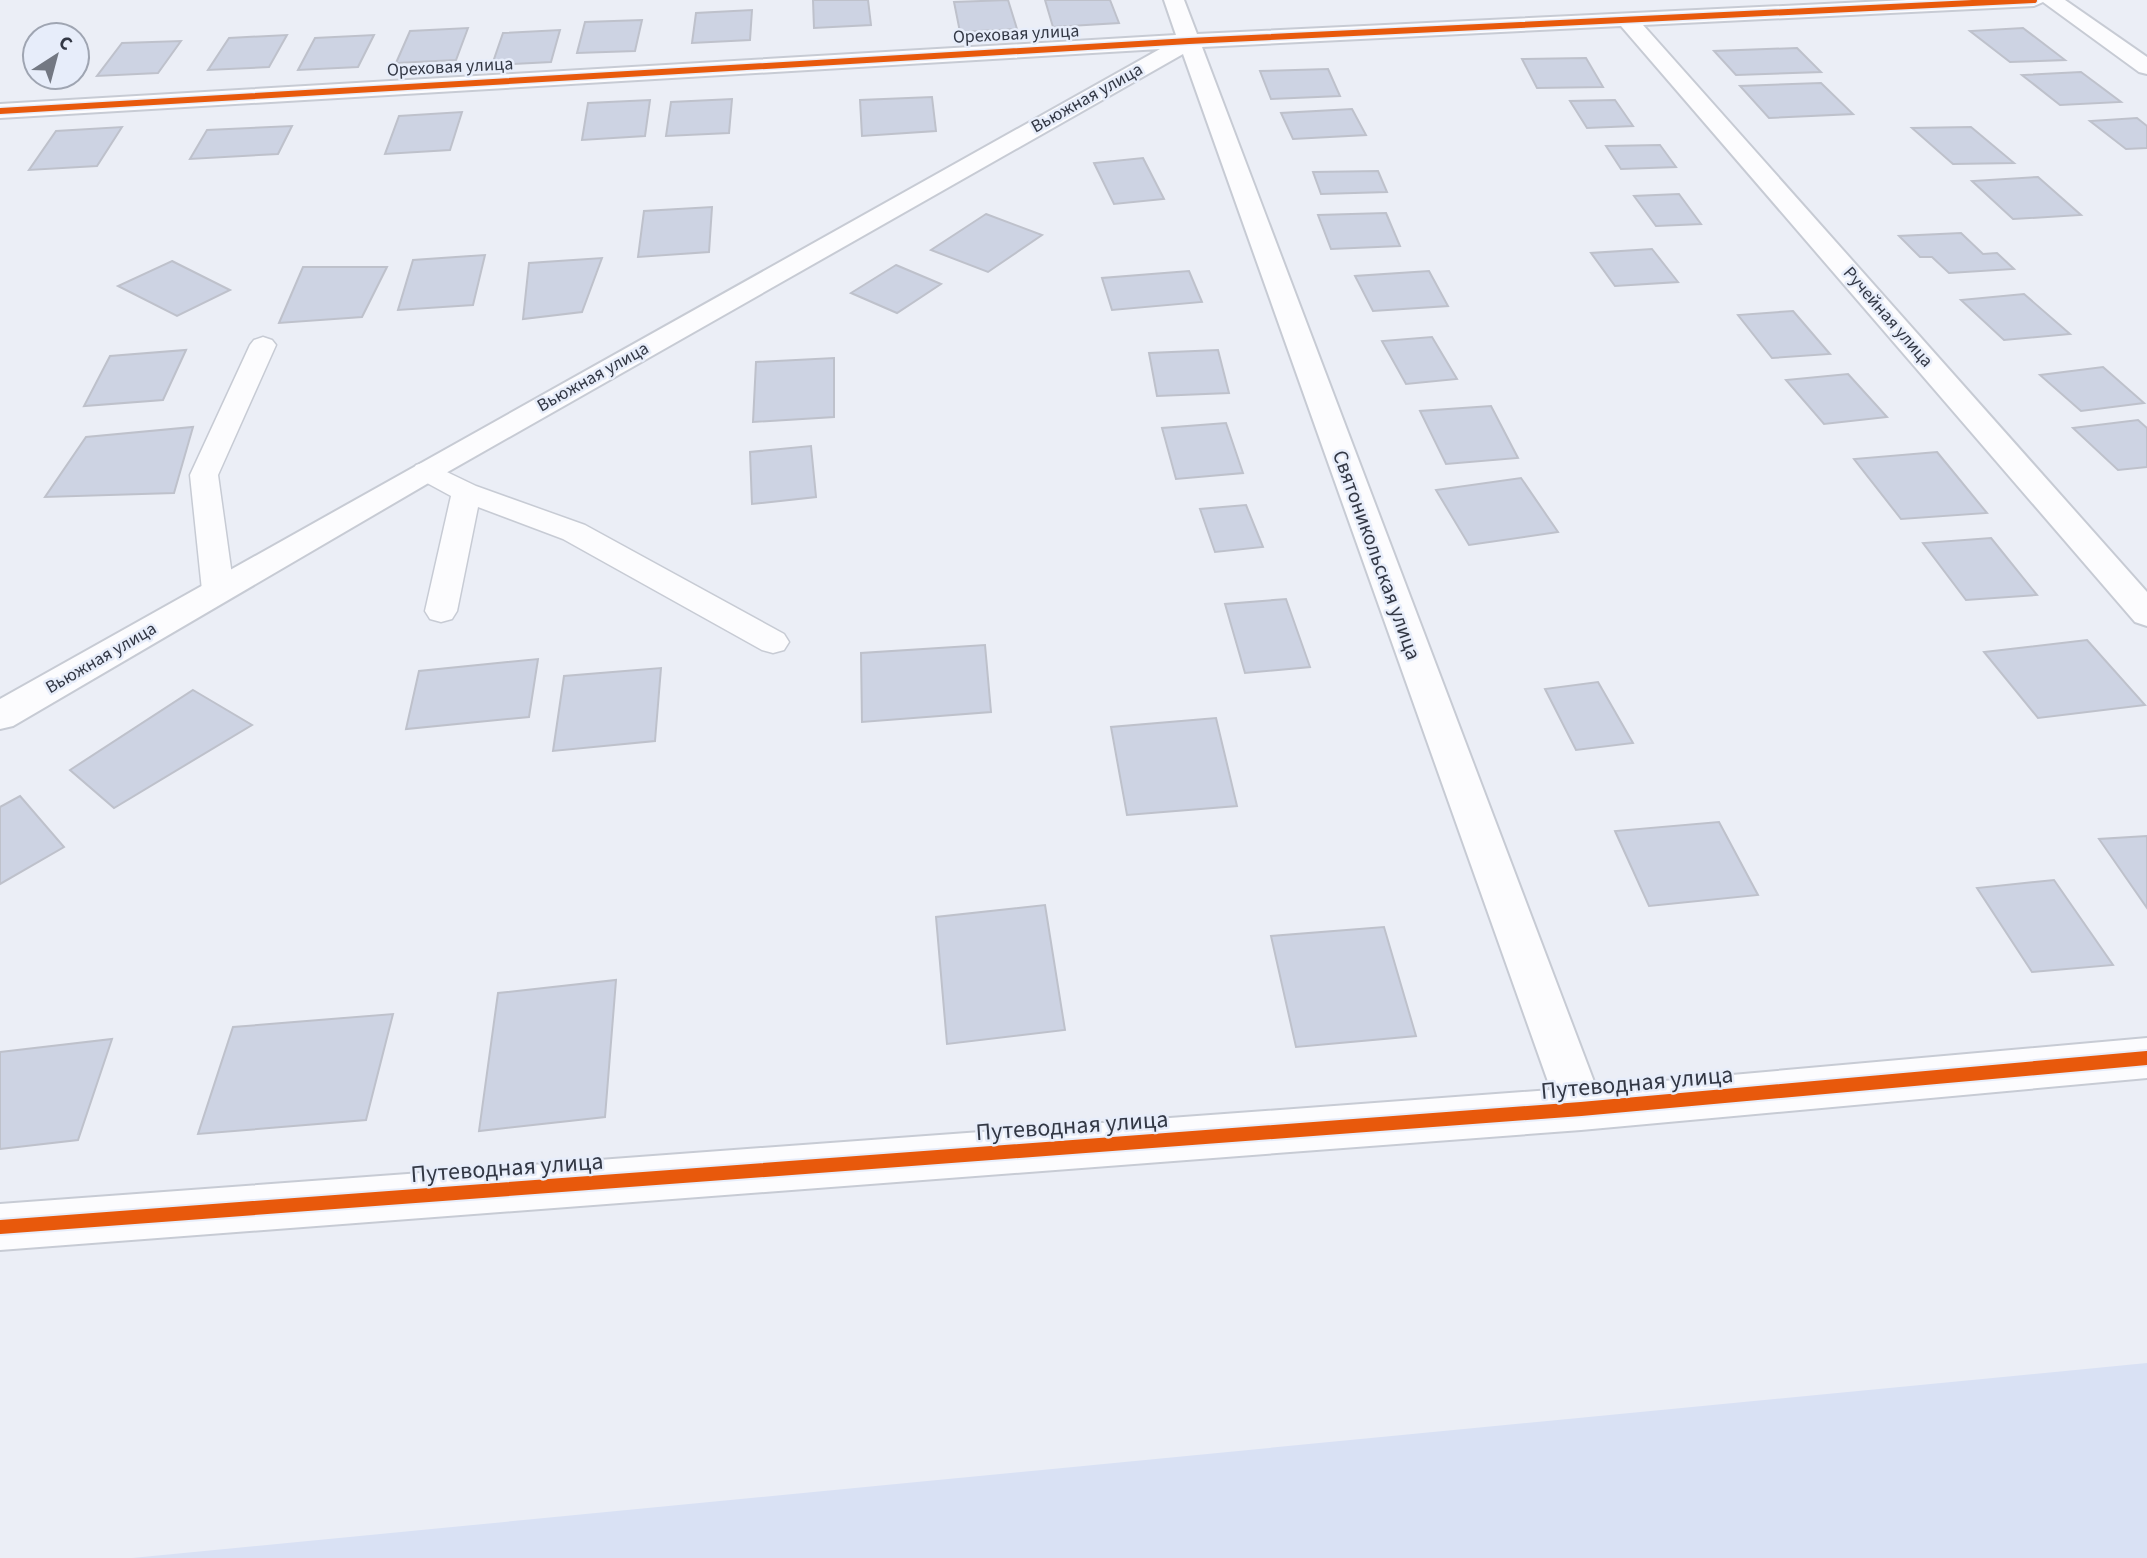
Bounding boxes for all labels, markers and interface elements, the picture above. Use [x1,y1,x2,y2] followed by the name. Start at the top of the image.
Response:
[952,18,1080,50] street label: Ореховая улица
[21,21,91,91] north arrow
[53,29,78,58] text: С
[386,51,514,83] street label: Ореховая улица
[1027,57,1147,139] street label: Вьюжная улица
[1837,261,1939,373] street label: Ручейная улица
[533,336,653,418] street label: Вьюжная улица
[1325,446,1429,664] street label: Святоникольская улица
[41,616,161,700] street label: Вьюжная улица
[1539,1057,1735,1109] street label: Путеводная улица
[975,1102,1169,1150] street label: Путеводная улица
[410,1144,604,1192] street label: Путеводная улица

